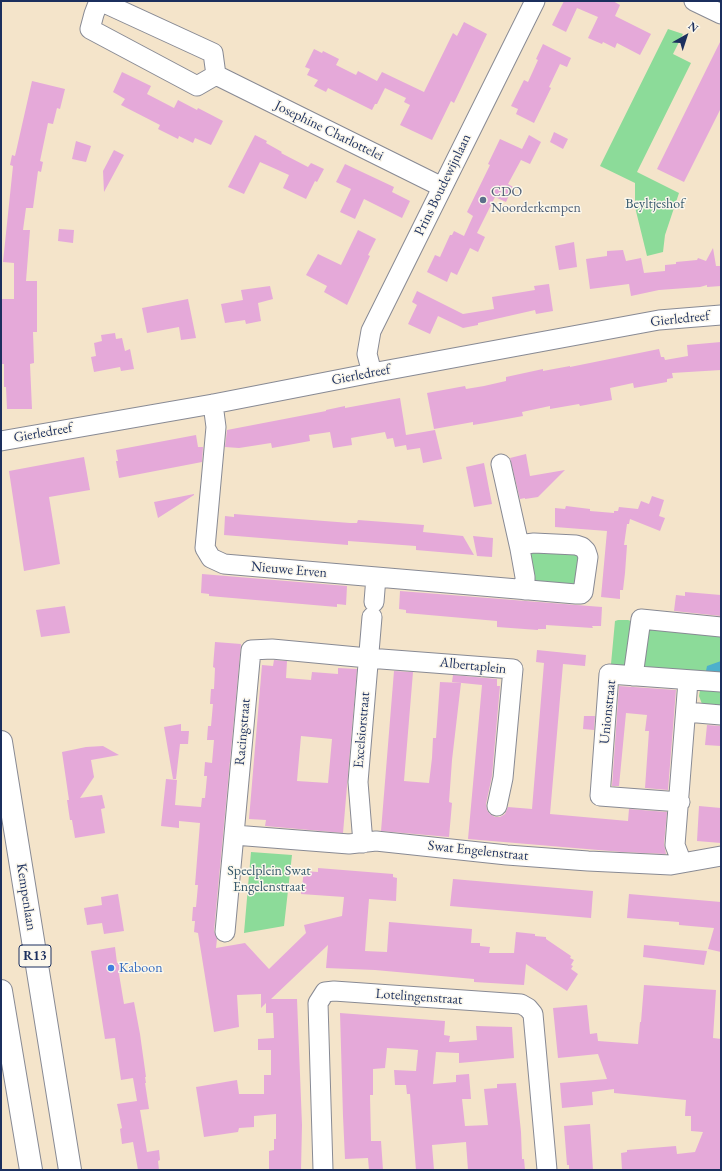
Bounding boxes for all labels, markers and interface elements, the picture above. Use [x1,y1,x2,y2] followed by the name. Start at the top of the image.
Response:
[666,16,706,56] north arrow
[686,18,701,35] text: N
[272,97,386,165] street label: Josephine Charlottelei
[411,131,475,239] street label: Prins Boudewijnlaan
[491,184,581,216] place label: CDO Noorderkempen
[478,195,488,205] marker: CDO Noorderkempen
[625,196,685,212] park label: Beyltjeshof
[650,308,710,330] street label: Gierledreef
[330,361,392,389] street label: Gierledreef
[12,420,74,446] street label: Gierledreef
[250,558,328,582] street label: Nieuwe Erven
[439,654,507,678] street label: Albertaplein
[596,679,620,745] street label: Unionstraat
[350,691,374,769] street label: Excelsiorstraat
[232,698,254,766] street label: Racingstraat
[427,837,529,865] street label: Swat Engelenstraat
[12,862,40,932] street label: Kempenlaan
[227,863,311,896] park label: Speelplein Swat Engelenstraat
[19,945,51,967] road number: R13
[119,960,163,976] place label: Kaboon
[106,963,116,973] marker: Kaboon
[375,986,463,1008] street label: Lotelingenstraat

